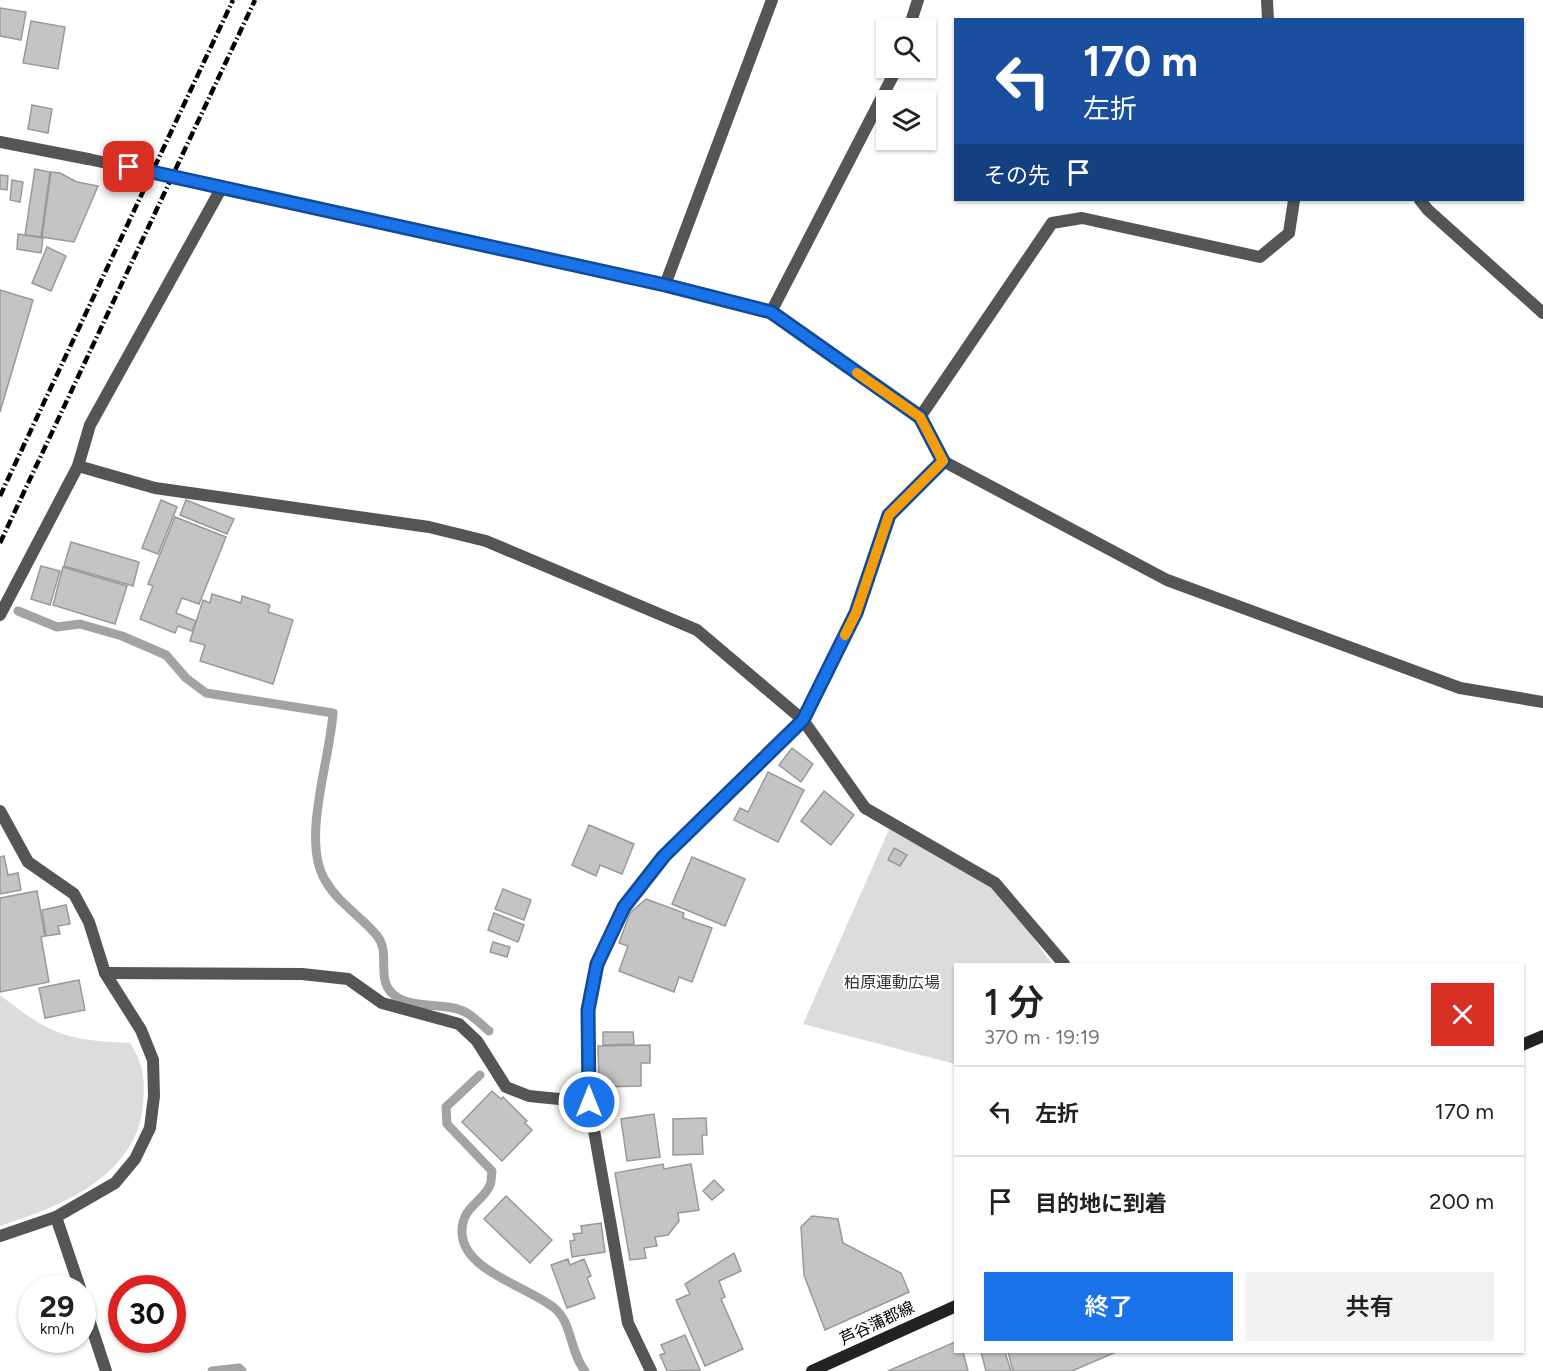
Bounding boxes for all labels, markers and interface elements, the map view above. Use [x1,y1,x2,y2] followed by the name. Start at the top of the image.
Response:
[876,18,936,150] map controls
[876,18,936,78] button: search
[1083,36,1198,87] text: 170 m
[984,42,1062,120] icon: left
[876,90,936,150] button: layers
[1083,92,1137,125] text: 左折
[103,141,154,192] pin
[112,150,145,183] icon: arrive
[1062,156,1095,189] icon: arrive
[984,162,1050,189] text: その先
[844,973,940,992] park label: 柏原運動広場
[984,981,1044,1024] text: 1 分
[1431,983,1494,1046] button: close
[984,1025,1100,1049] text: 370 m · 19:19
[557,1070,621,1134] position arrow
[984,1095,1017,1128] icon: left
[1435,1098,1494,1125] text: 170 m
[1035,1100,1079,1127] text: 左折
[984,1185,1017,1218] icon: arrive
[1429,1188,1494,1215] text: 200 m
[1035,1190,1167,1217] text: 目的地に到着
[984,1272,1233,1341] button: 終了
[1245,1272,1494,1341] button: 共有
[108,1275,186,1353] speed limit sign: 30
[40,1288,74,1325] text: 29
[837,1297,917,1349] street label: 芦谷蒲郡線
[40,1320,74,1338] text: km/h

